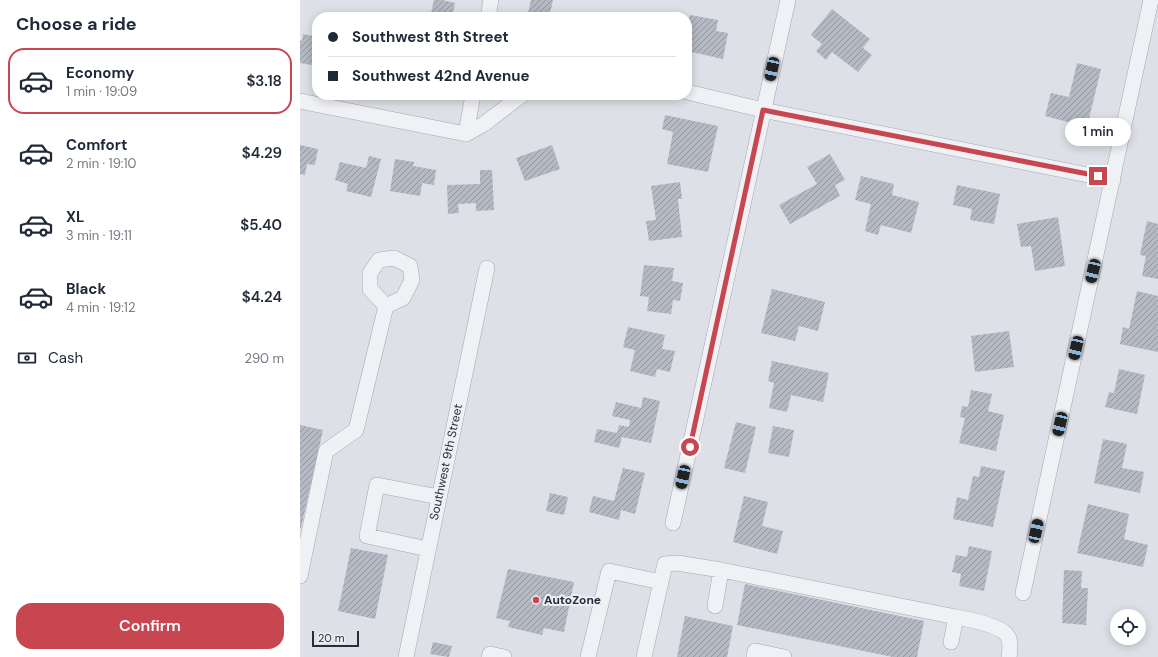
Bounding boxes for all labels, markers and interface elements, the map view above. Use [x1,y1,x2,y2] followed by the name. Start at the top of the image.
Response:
[16,12,137,36] text: Choose a ride
[352,27,509,47] text: Southwest 8th Street
[764,56,780,82] car
[18,63,54,99] icon: car
[66,63,134,83] text: Economy
[352,66,530,86] text: Southwest 42nd Avenue
[246,71,282,91] text: $3.18
[66,83,137,100] text: 1 min · 19:09
[1065,118,1131,146] callout: 1 min
[1082,123,1114,140] text: 1 min
[18,135,54,171] icon: car
[66,135,127,155] text: Comfort
[242,143,282,163] text: $4.29
[66,155,136,172] text: 2 min · 19:10
[1089,167,1107,185] route end
[18,207,54,243] icon: car
[66,207,84,227] text: XL
[240,215,282,235] text: $5.40
[66,227,132,244] text: 3 min · 19:11
[1084,258,1102,284] car
[18,279,54,315] icon: car
[66,279,106,299] text: Black
[242,287,282,307] text: $4.24
[66,299,135,316] text: 4 min · 19:12
[1067,335,1085,361] car
[16,347,38,369] icon: cash
[48,348,83,368] text: Cash
[245,350,284,367] text: 290 m
[426,402,466,522] street label: Southwest 9th Street
[1051,411,1069,437] car
[681,438,699,456] route start
[675,464,691,490] car
[1028,518,1044,544] car
[544,592,601,608] place label: AutoZone
[531,595,541,605] marker: AutoZone
[16,603,284,649] button: Confirm
[1110,609,1146,645] map controls
[1110,609,1146,645] button: locate
[312,629,359,648] scale bar
[318,631,344,645] text: 20 m

